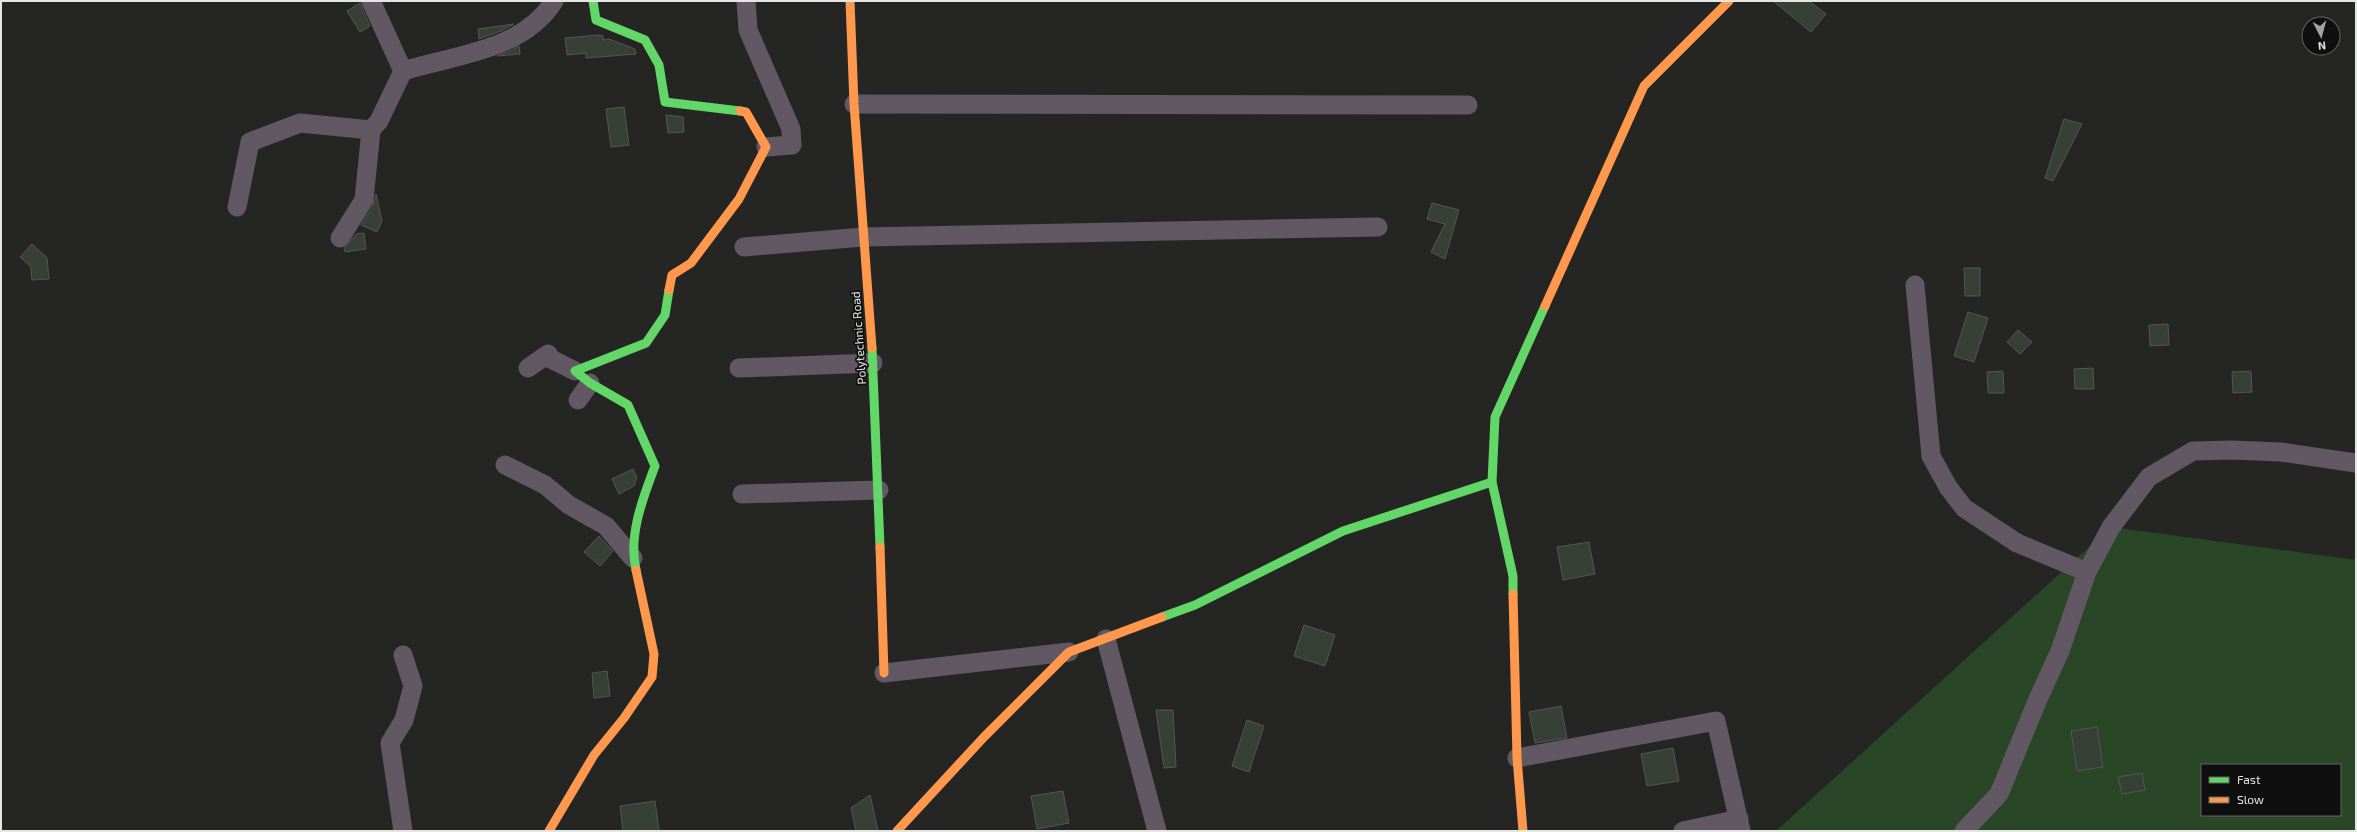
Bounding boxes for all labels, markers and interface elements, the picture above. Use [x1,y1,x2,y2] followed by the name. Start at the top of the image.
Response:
[2301,16,2341,56] north arrow
[2317,40,2327,53] text: N
[848,291,868,385] street label: Polytechnic Road
[2201,764,2341,816] legend
[2237,772,2261,786] text: Fast
[2237,792,2264,806] text: Slow

